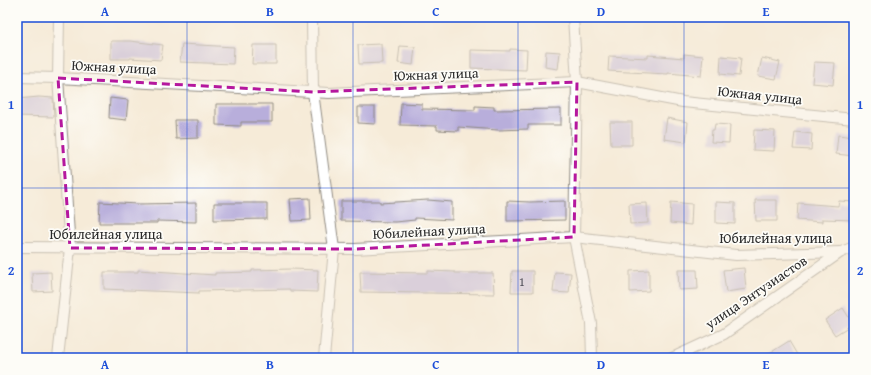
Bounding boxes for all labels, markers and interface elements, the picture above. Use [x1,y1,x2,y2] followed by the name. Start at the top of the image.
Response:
[101,2,110,21] text: A
[266,2,274,21] text: B
[432,2,440,21] text: C
[597,2,605,21] text: D
[763,2,770,21] text: E
[71,55,157,79] street label: Южная улица
[393,63,479,85] street label: Южная улица
[717,81,804,109] street label: Южная улица
[8,95,14,114] text: 1
[857,95,863,114] text: 1
[372,218,486,244] street label: Юбилейная улица
[50,224,163,244] street label: Юбилейная улица
[720,228,833,248] street label: Юбилейная улица
[700,250,811,334] street label: улица Энтузиастов
[8,261,15,280] text: 2
[857,261,864,280] text: 2
[519,273,525,290] house number: 1
[101,355,110,374] text: A
[266,355,274,374] text: B
[432,355,440,374] text: C
[597,355,605,374] text: D
[763,355,770,374] text: E

